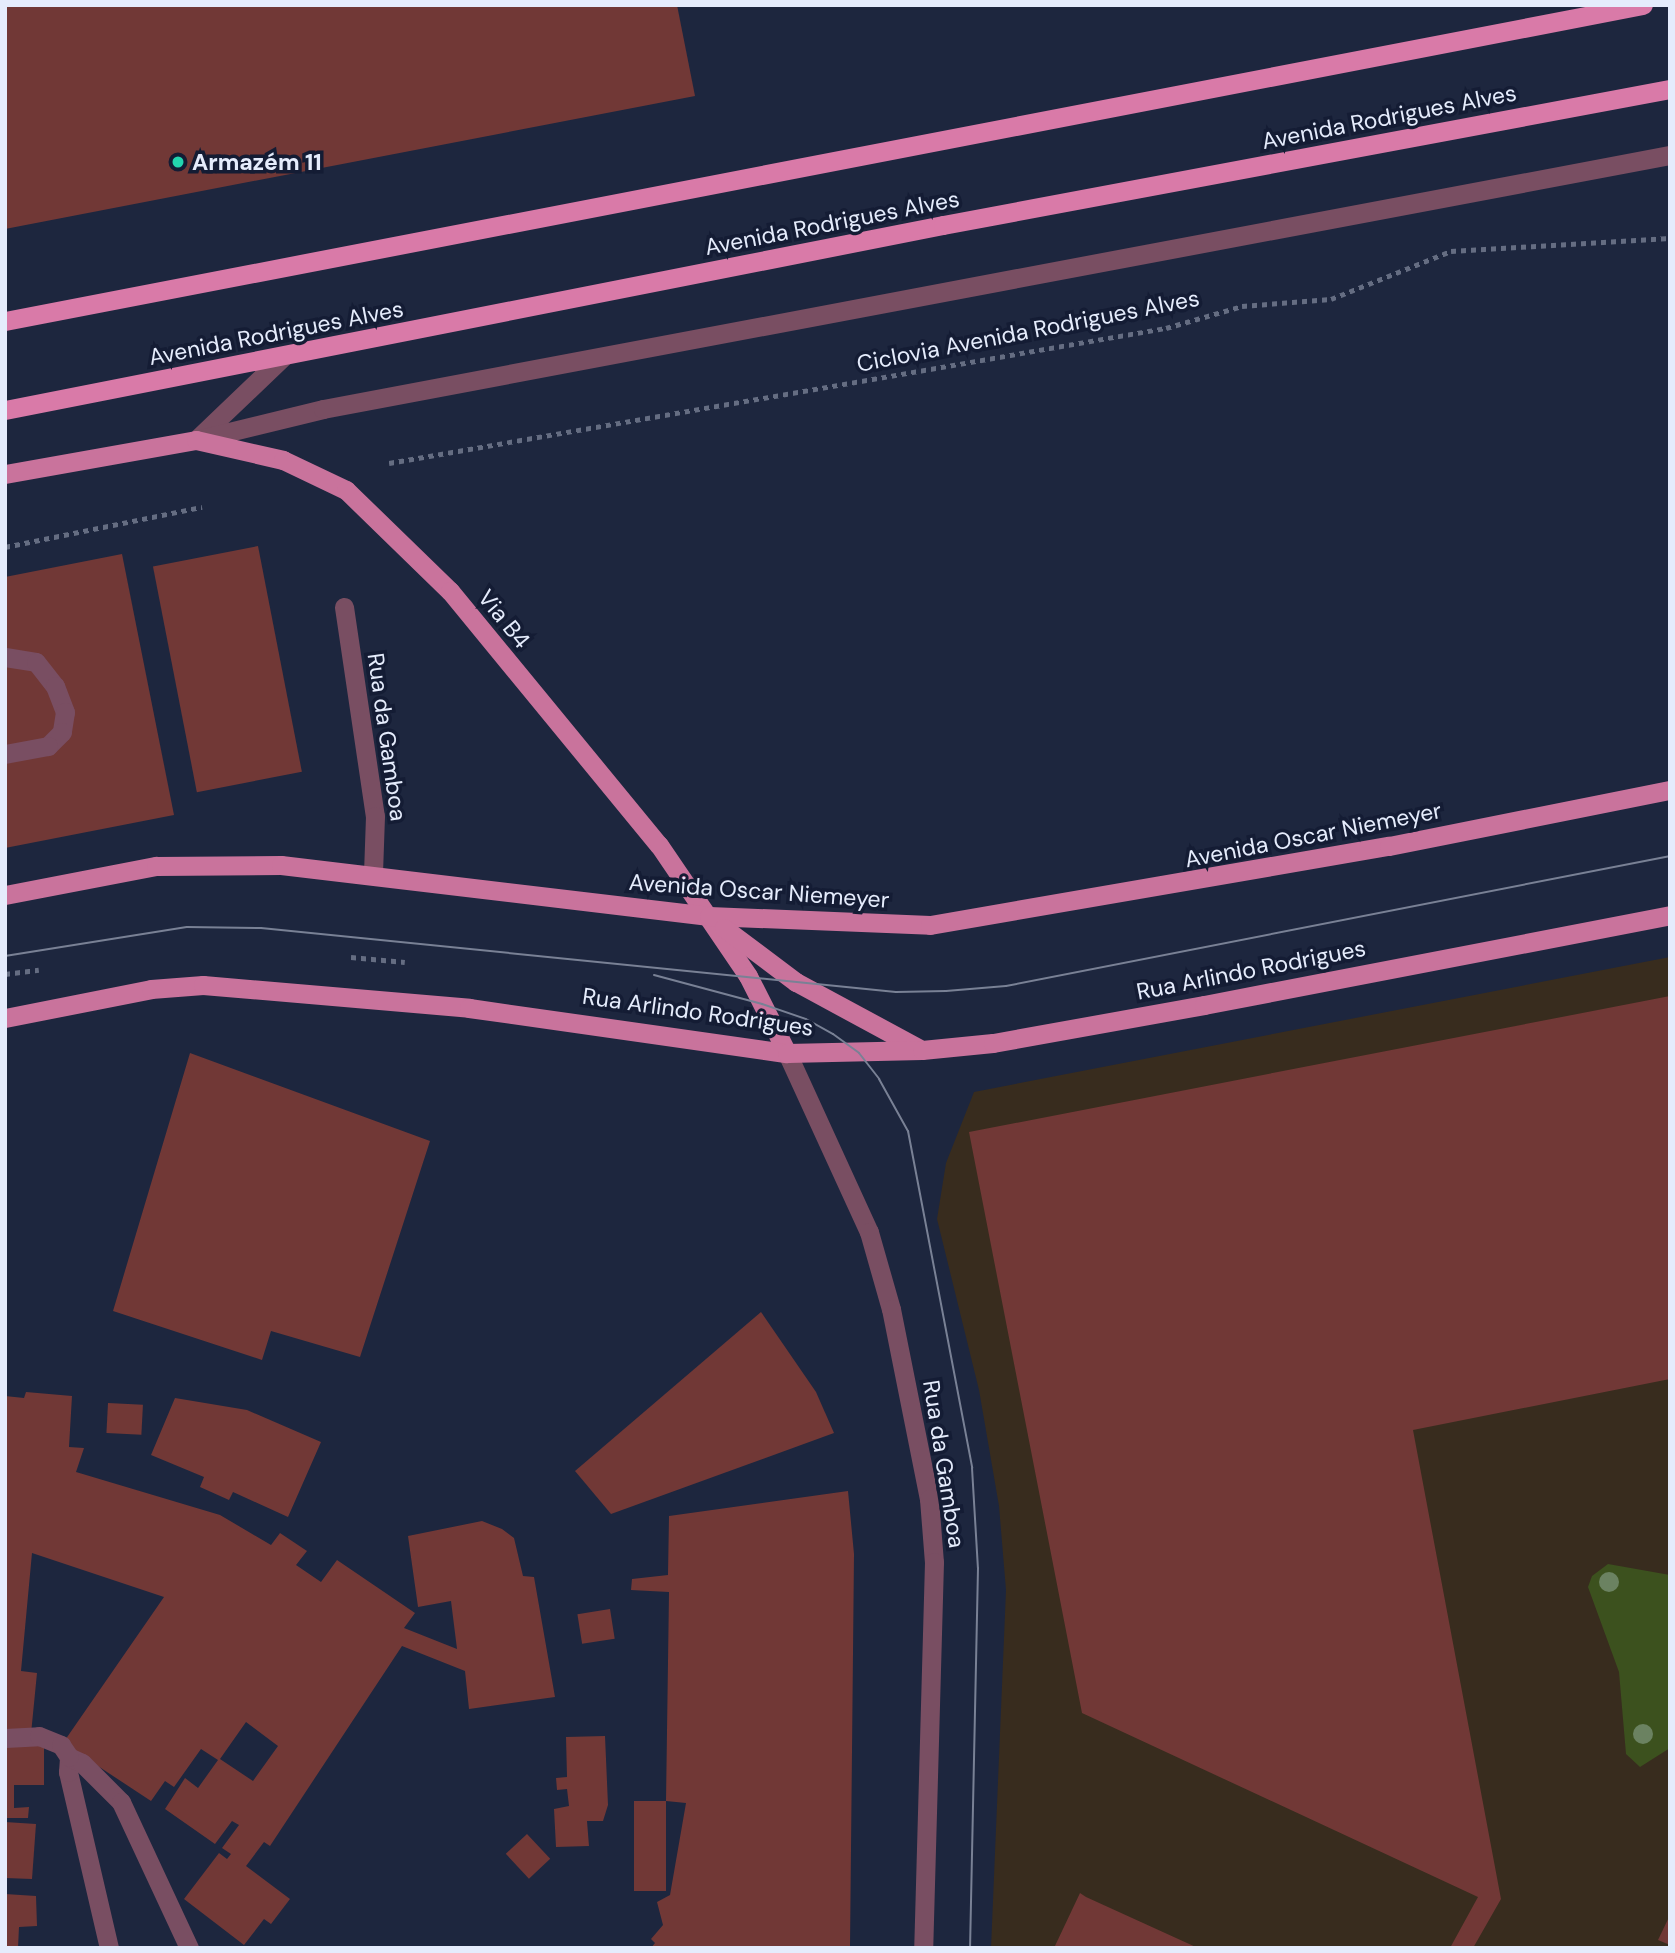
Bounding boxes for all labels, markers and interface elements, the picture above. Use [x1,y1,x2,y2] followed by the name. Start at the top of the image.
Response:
[1259,79,1519,155] street label: Avenida Rodrigues Alves
[192,148,322,176] place label: Armazém 11
[170,154,186,170] marker: Armazém 11
[702,185,962,261] street label: Avenida Rodrigues Alves
[854,284,1202,378] street label: Ciclovia Avenida Rodrigues Alves
[146,295,406,371] street label: Avenida Rodrigues Alves
[472,584,536,654] street label: Via B4
[362,651,412,823] street label: Rua da Gamboa
[1182,797,1444,873] street label: Avenida Oscar Niemeyer
[628,868,890,914] street label: Avenida Oscar Niemeyer
[1134,934,1368,1006] street label: Rua Arlindo Rodrigues
[581,982,815,1042] street label: Rua Arlindo Rodrigues
[917,1378,971,1550] street label: Rua da Gamboa

